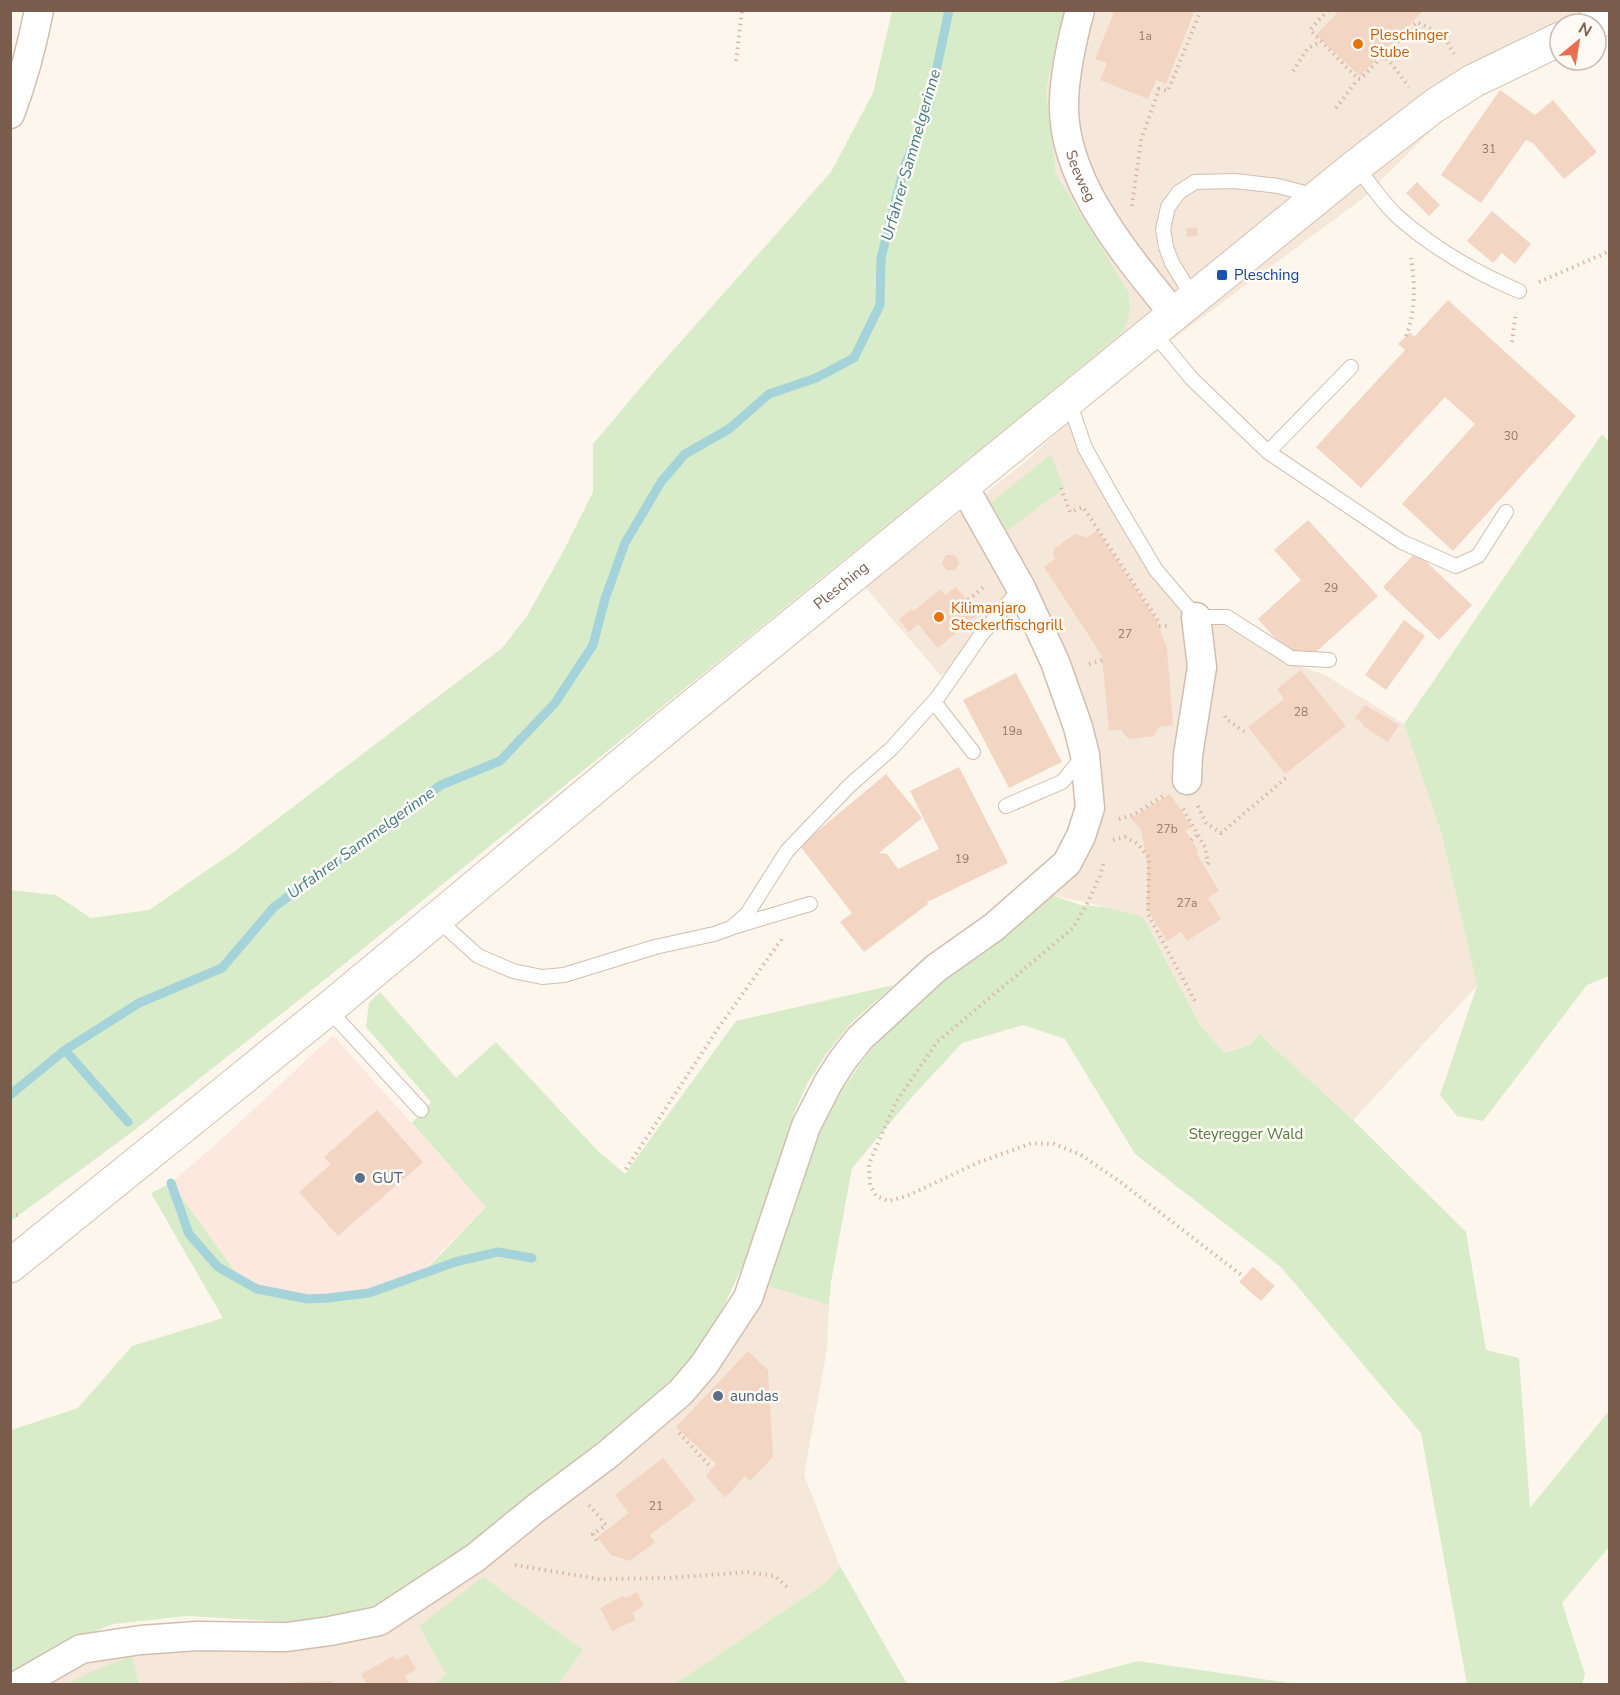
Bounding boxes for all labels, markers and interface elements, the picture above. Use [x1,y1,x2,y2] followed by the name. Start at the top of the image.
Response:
[1548,12,1608,72] north arrow
[1574,17,1596,42] text: N
[1370,25,1449,62] place label: Pleschinger Stube
[1138,28,1152,44] house number: 1a
[1351,37,1365,51] marker: Pleschinger Stube
[876,66,946,243] water label: Urfahrer Sammelgerinne
[1482,141,1496,157] house number: 31
[1061,148,1101,205] street label: Seeweg
[1234,265,1299,285] place label: Plesching
[1215,268,1229,282] marker: Plesching
[1504,428,1518,444] house number: 30
[809,557,873,614] street label: Plesching
[1324,580,1338,596] house number: 29
[951,598,1063,635] place label: Kilimanjaro Steckerlfischgrill
[932,610,946,624] marker: Kilimanjaro Steckerlfischgrill
[1118,626,1132,642] house number: 27
[1294,704,1308,720] house number: 28
[1002,723,1022,739] house number: 19a
[283,782,440,904] water label: Urfahrer Sammelgerinne
[1156,821,1178,837] house number: 27b
[955,851,969,867] house number: 19
[1177,895,1197,911] house number: 27a
[1189,1124,1303,1144] park label: Steyregger Wald
[372,1168,403,1188] place label: GUT
[353,1171,367,1185] marker: GUT
[730,1386,779,1406] place label: aundas
[711,1389,725,1403] marker: aundas
[649,1498,663,1514] house number: 21

